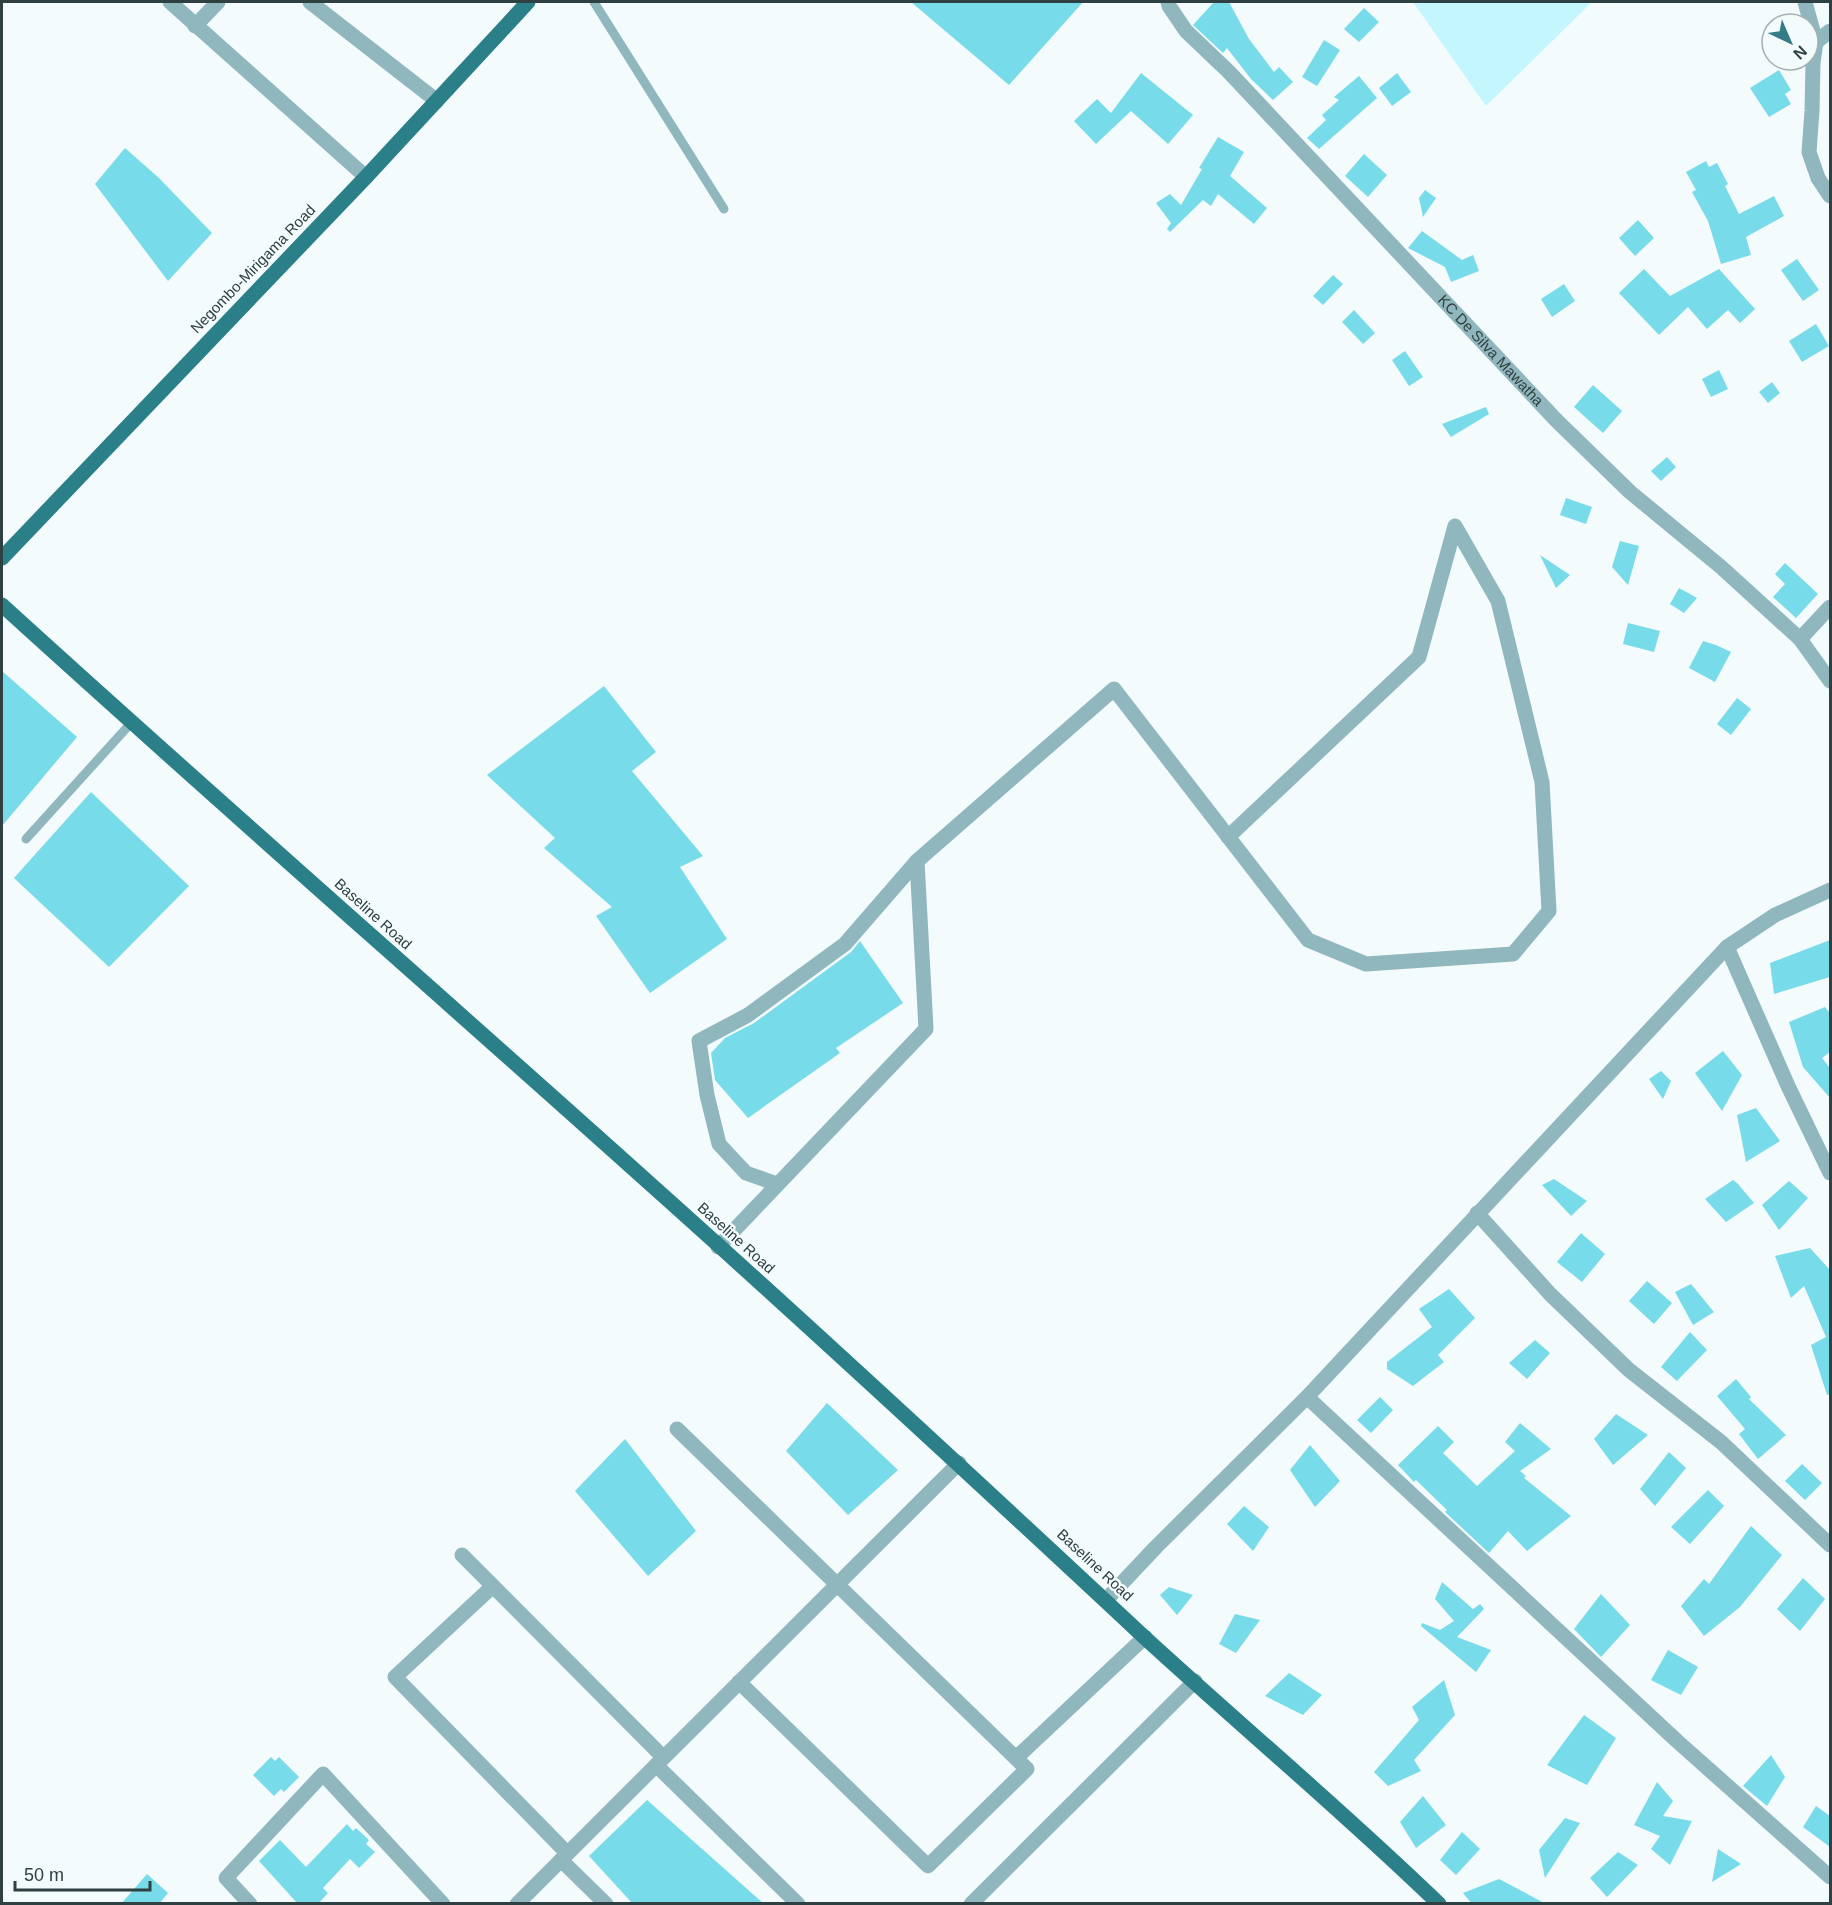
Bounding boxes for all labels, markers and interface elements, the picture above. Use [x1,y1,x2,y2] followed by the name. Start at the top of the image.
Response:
[1760,12,1820,72] north arrow
[1790,42,1810,63] text: N
[187,201,318,336] street label: Negombo-Mirigama Road
[1435,291,1548,410] street label: KC De Silva Mawatha
[331,875,415,953] street label: Baseline Road
[694,1199,778,1277] street label: Baseline Road
[1054,1525,1137,1604] street label: Baseline Road
[15,1854,150,1892] scale bar
[24,1865,64,1885] text: 50 m

